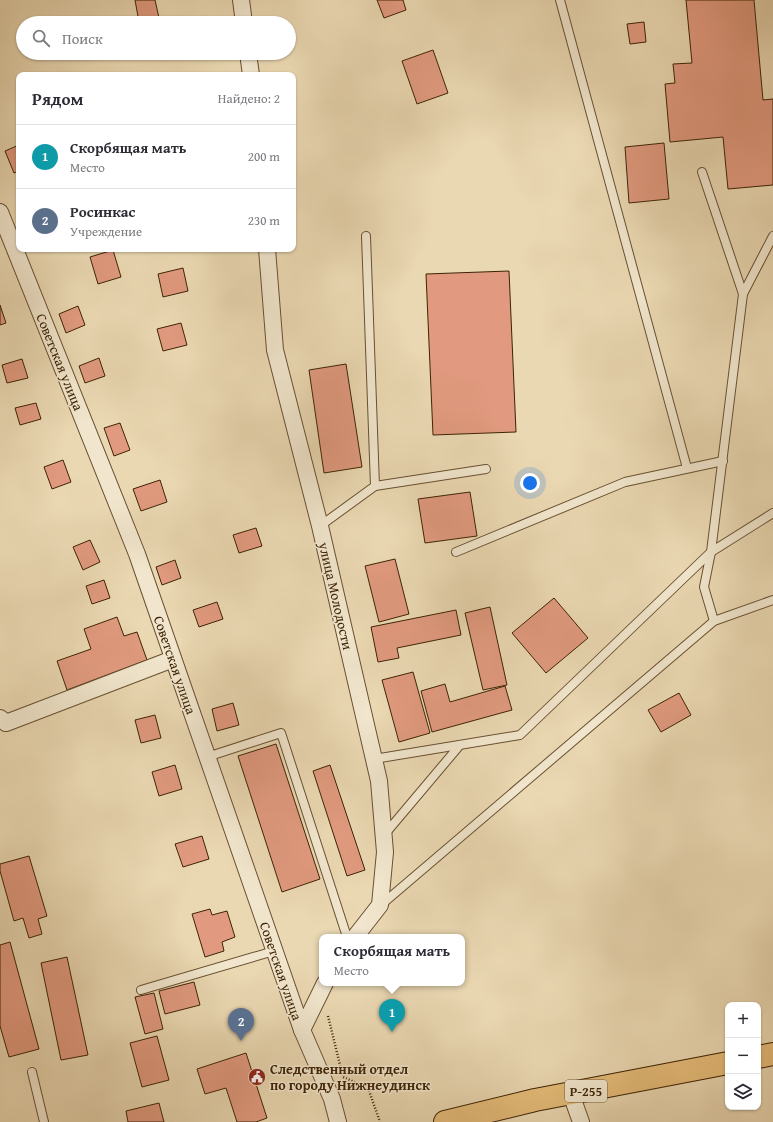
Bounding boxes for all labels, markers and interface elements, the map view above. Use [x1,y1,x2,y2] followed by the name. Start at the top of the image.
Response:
[16,16,296,60] search box
[30,27,52,49] icon: search
[62,28,103,49] text: Поиск
[32,86,83,111] text: Рядом
[218,89,280,108] text: Найдено: 2
[70,137,186,158] text: Скорбящая мать
[42,147,48,166] text: 1
[248,147,280,166] text: 200 m
[70,158,105,177] text: Место
[70,201,135,222] text: Росинкас
[42,211,48,230] text: 2
[248,211,280,230] text: 230 m
[70,222,142,241] text: Учреждение
[31,310,89,414] street label: Советская улица
[520,473,540,493] your location
[314,539,358,652] street label: улица Молодости
[149,613,201,717] street label: Советская улица
[255,919,307,1023] street label: Советская улица
[319,934,465,986] popup
[334,940,450,961] text: Скорбящая мать
[334,961,369,980] text: Место
[379,999,405,1032] pin: 1
[725,1002,761,1110] map controls
[725,1002,761,1038] button: +
[228,1008,254,1041] pin: 2
[725,1038,761,1074] button: −
[270,1059,431,1095] place label: Следственный отдел по городу Нижнеудинск
[247,1067,267,1087] public building icon: Следственный отдел по городу Нижнеудинск
[725,1074,761,1110] button: layers
[565,1080,607,1102] road number: Р-255

